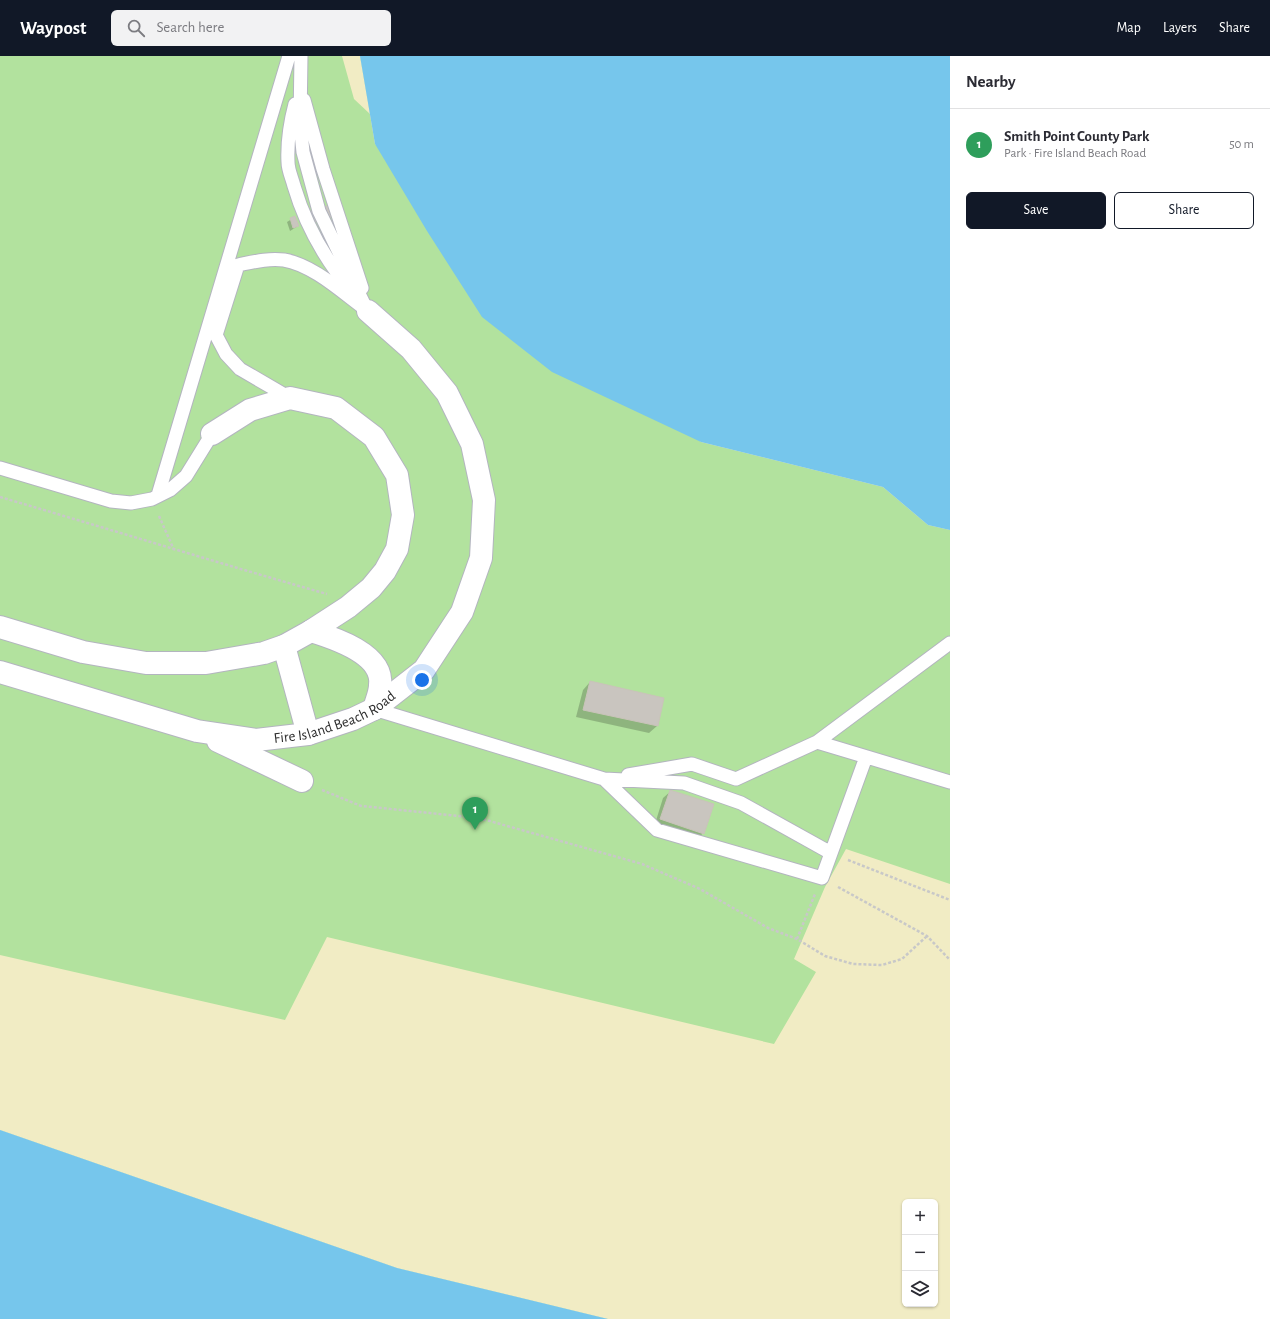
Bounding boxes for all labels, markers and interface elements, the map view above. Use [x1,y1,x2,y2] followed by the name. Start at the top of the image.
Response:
[111,10,391,46] search box
[125,17,147,39] icon: search
[20,19,87,38] text: Waypost
[157,20,224,35] text: Search here
[1116,21,1141,35] text: Map
[1163,21,1197,35] text: Layers
[1219,21,1250,35] text: Share
[966,73,1016,90] text: Nearby
[1004,129,1149,144] text: Smith Point County Park
[977,138,981,151] text: 1
[1229,138,1254,151] text: 50 m
[1004,147,1146,160] text: Park · Fire Island Beach Road
[966,192,1106,229] button: Save
[1114,192,1254,229] button: Share
[412,670,432,690] your location
[273,688,398,745] street label: Fire Island Beach Road
[462,797,488,830] pin: 1
[902,1199,938,1307] map controls
[902,1199,938,1235] button: +
[902,1235,938,1271] button: −
[902,1271,938,1307] button: layers

